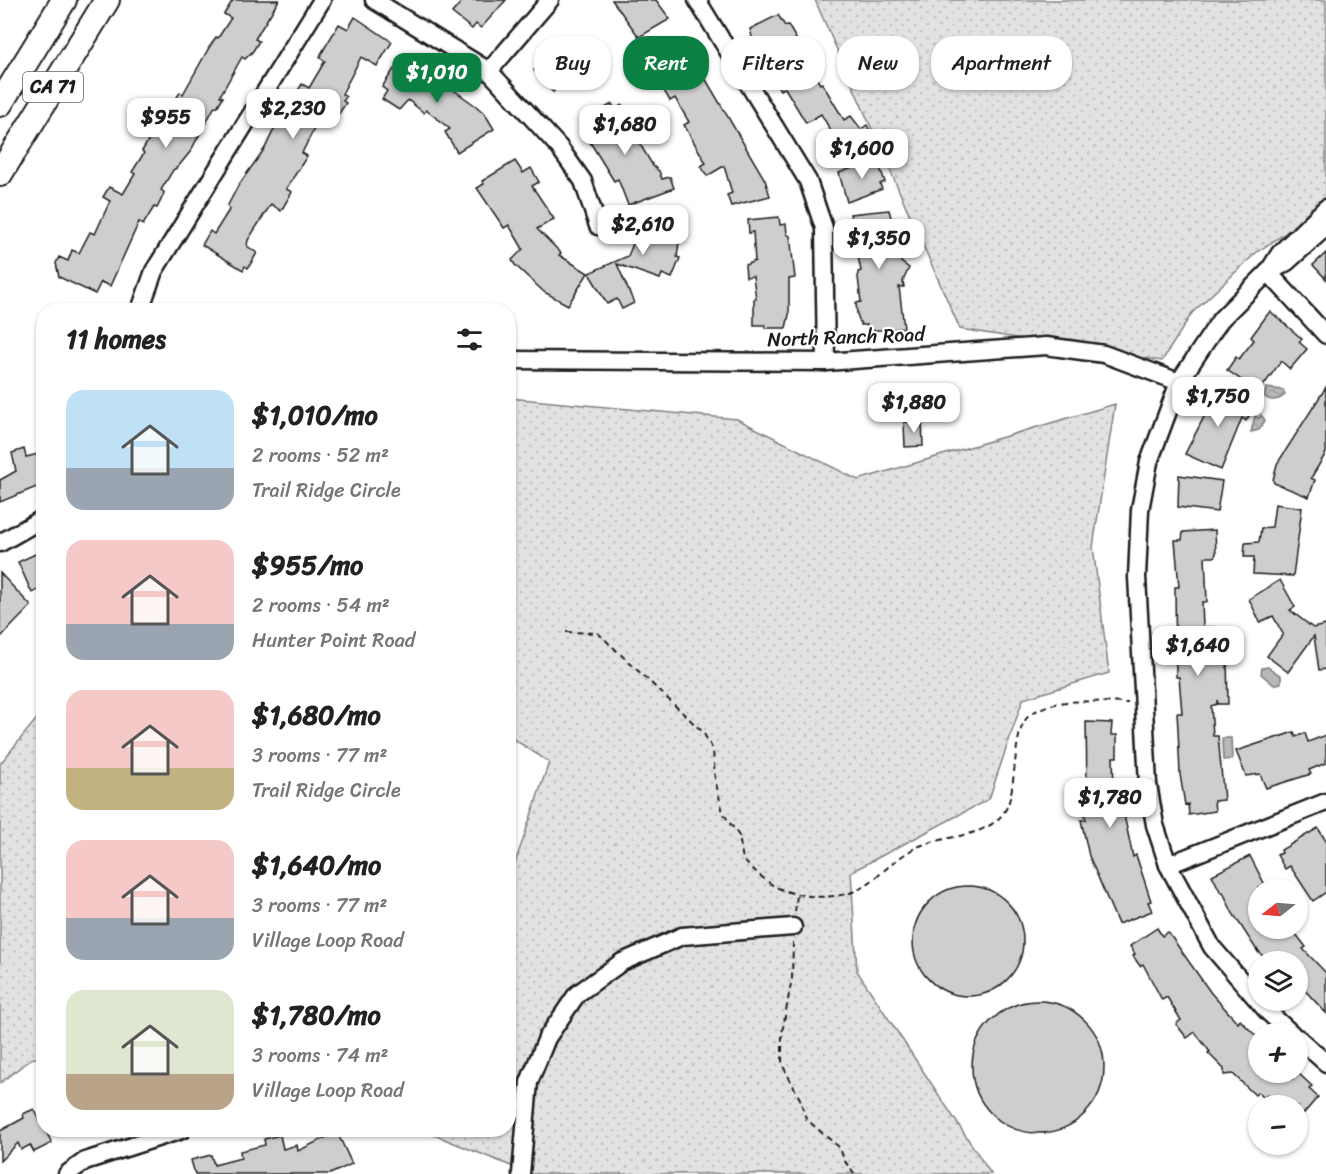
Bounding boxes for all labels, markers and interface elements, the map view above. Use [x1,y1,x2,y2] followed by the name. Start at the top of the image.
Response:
[534,36,611,90] chip: Buy
[623,36,709,90] chip: Rent
[721,36,825,90] chip: Filters
[837,36,919,90] chip: New
[931,36,1072,90] chip: Apartment
[388,53,486,104] pin: $1,010
[406,55,468,90] text: $1,010
[23,72,83,102] road number: CA 71
[244,89,342,140] pin: $2,230
[260,91,326,126] text: $2,230
[130,98,202,149] pin: $955
[141,100,191,135] text: $955
[576,105,674,156] pin: $1,680
[593,107,657,142] text: $1,680
[813,129,911,180] pin: $1,600
[830,131,894,166] text: $1,600
[594,205,692,256] pin: $2,610
[612,207,674,242] text: $2,610
[830,219,928,270] pin: $1,350
[847,221,911,256] text: $1,350
[66,316,166,362] text: 11 homes
[767,317,927,357] street label: North Ranch Road
[453,323,486,356] icon: filters
[1169,377,1267,428] pin: $1,750
[1186,379,1250,414] text: $1,750
[865,383,963,434] pin: $1,880
[882,385,946,420] text: $1,880
[252,392,378,438] text: $1,010/mo
[114,414,186,486] icon: home
[252,438,389,473] text: 2 rooms · 52 m²
[252,473,401,508] text: Trail Ridge Circle
[252,542,363,588] text: $955/mo
[114,564,186,636] icon: home
[252,588,390,623] text: 2 rooms · 54 m²
[252,623,415,658] text: Hunter Point Road
[1149,626,1247,677] pin: $1,640
[1166,628,1230,663] text: $1,640
[252,692,381,738] text: $1,680/mo
[114,714,186,786] icon: home
[252,738,387,773] text: 3 rooms · 77 m²
[252,773,401,808] text: Trail Ridge Circle
[1061,778,1159,829] pin: $1,780
[1078,780,1142,815] text: $1,780
[252,842,381,888] text: $1,640/mo
[114,864,186,936] icon: home
[1248,879,1308,939] north arrow
[1248,879,1308,1155] map controls
[252,888,387,923] text: 3 rooms · 77 m²
[252,923,404,958] text: Village Loop Road
[1248,951,1308,1011] button: layers
[252,992,381,1038] text: $1,780/mo
[114,1014,186,1086] icon: home
[1248,1023,1308,1083] button: +
[252,1038,388,1073] text: 3 rooms · 74 m²
[252,1073,404,1108] text: Village Loop Road
[1248,1095,1308,1155] button: −

